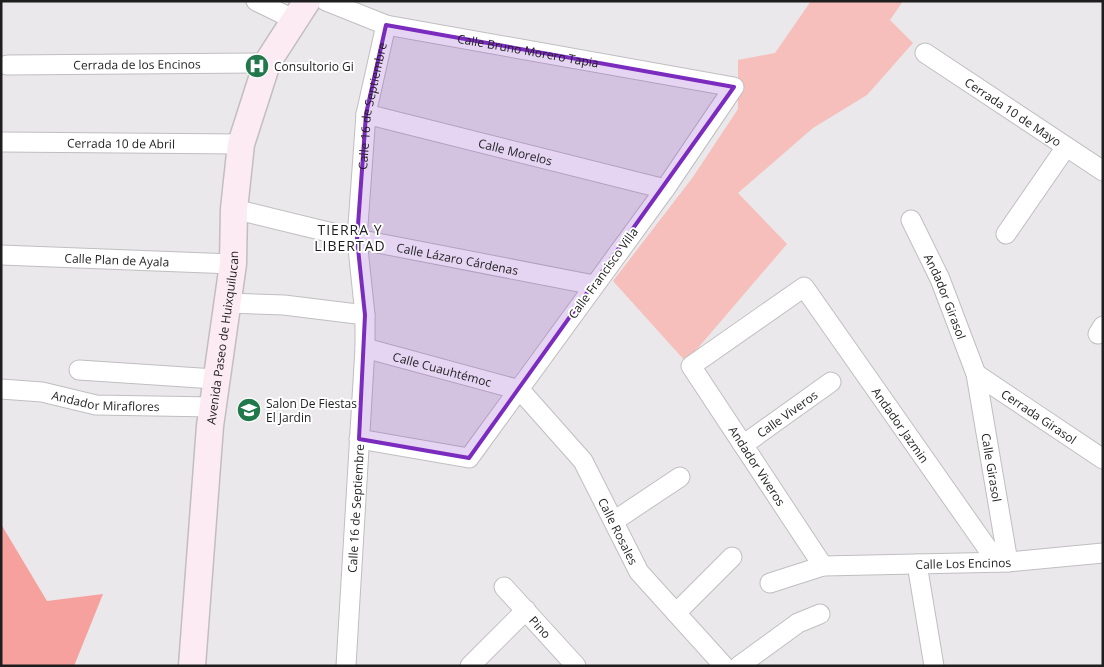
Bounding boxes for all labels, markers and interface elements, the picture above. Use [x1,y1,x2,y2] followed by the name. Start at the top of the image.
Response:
[456,29,600,71] street label: Calle Bruno Morero Tapia
[354,40,390,170] street label: Calle 16 de Septiembre
[244,53,270,79] hospital icon: Consultorio Gi
[73,55,201,73] street label: Cerrada de los Encinos
[274,58,354,75] place label: Consultorio Gi
[962,73,1065,150] street label: Cerrada 10 de Mayo
[67,134,175,152] street label: Cerrada 10 de Abril
[477,134,554,169] street label: Calle Morelos
[314,220,386,255] district label: TIERRA Y LIBERTAD
[564,224,642,322] street label: Calle Francisco Villa
[395,238,520,279] street label: Calle Lázaro Cárdenas
[64,249,170,270] street label: Calle Plan de Ayala
[202,251,242,426] street label: Avenida Paseo de Huixquilucan
[920,251,971,342] street label: Andador Girasol
[391,347,494,390] street label: Calle Cuauhtémoc
[868,384,933,466] street label: Andador Jazmin
[998,385,1080,448] street label: Cerrada Girasol
[50,386,160,415] street label: Andador Miraflores
[753,386,821,441] street label: Calle Viveros
[266,395,357,426] place label: Salon De Fiestas El Jardin
[236,397,262,423] school or university icon: Salon De Fiestas El Jardin
[725,423,789,510] street label: Andador Viveros
[978,432,1006,503] street label: Calle Girasol
[343,443,368,573] street label: Calle 16 de Septiembre
[594,495,642,568] street label: Calle Rosales
[915,553,1012,572] street label: Calle Los Encinos
[526,612,555,642] street label: Pino

